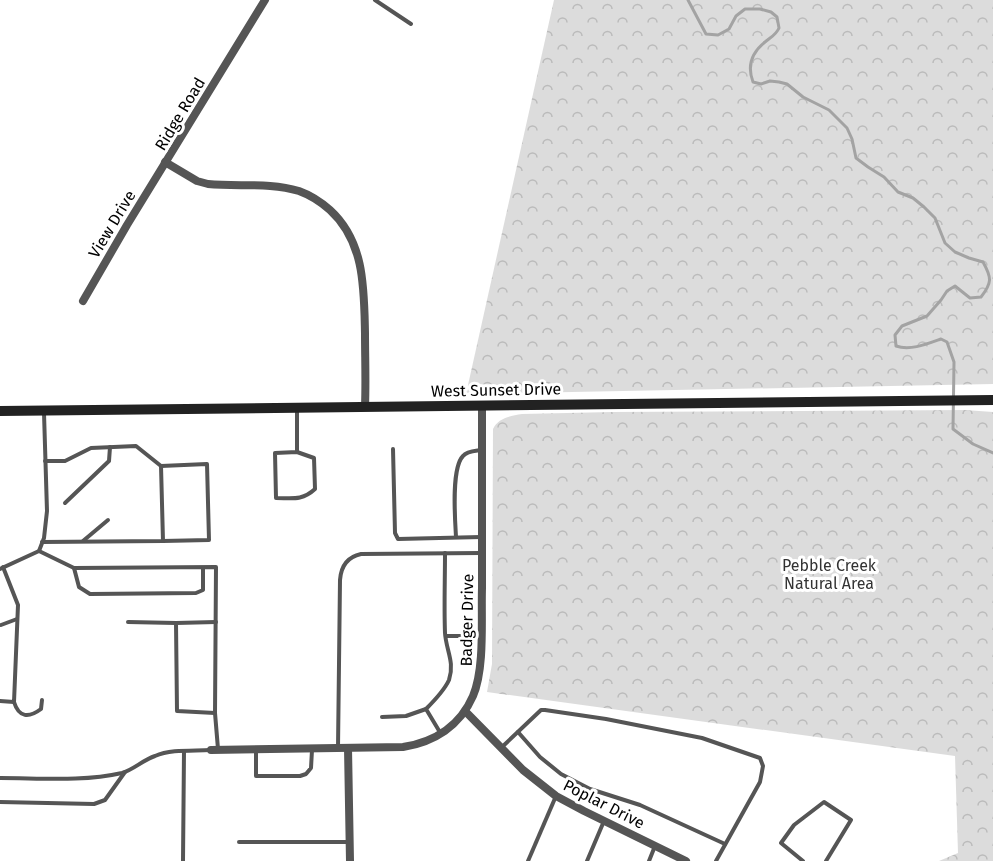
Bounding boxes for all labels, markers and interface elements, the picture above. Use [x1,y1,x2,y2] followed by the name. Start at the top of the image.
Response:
[151,74,209,154] street label: Ridge Road
[84,187,140,261] street label: View Drive
[431,379,561,401] street label: West Sunset Drive
[782,556,877,593] park label: Pebble Creek Natural Area
[457,573,477,667] street label: Badger Drive
[560,775,648,833] street label: Poplar Drive

